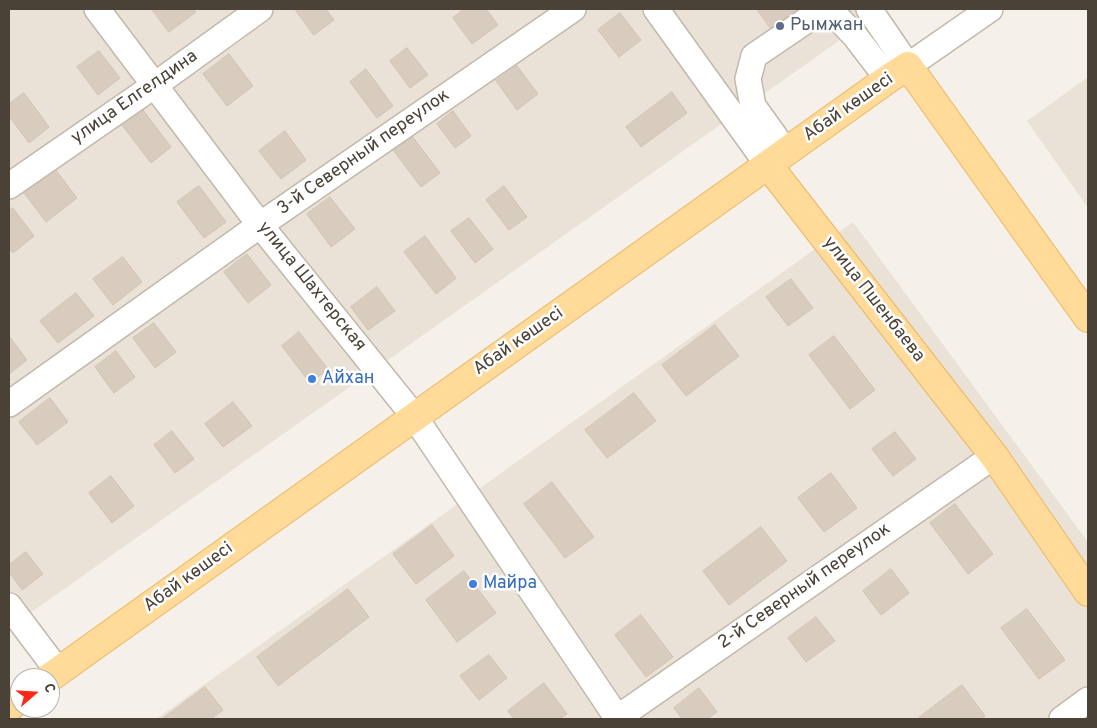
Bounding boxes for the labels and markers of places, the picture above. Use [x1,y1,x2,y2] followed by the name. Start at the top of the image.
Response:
[790,15,863,37] place label: Рымжан
[774,20,786,32] marker: Рымжан
[322,368,374,390] place label: Айхан
[306,373,318,385] marker: Айхан
[483,573,537,595] place label: Майра
[467,578,479,590] marker: Майра

